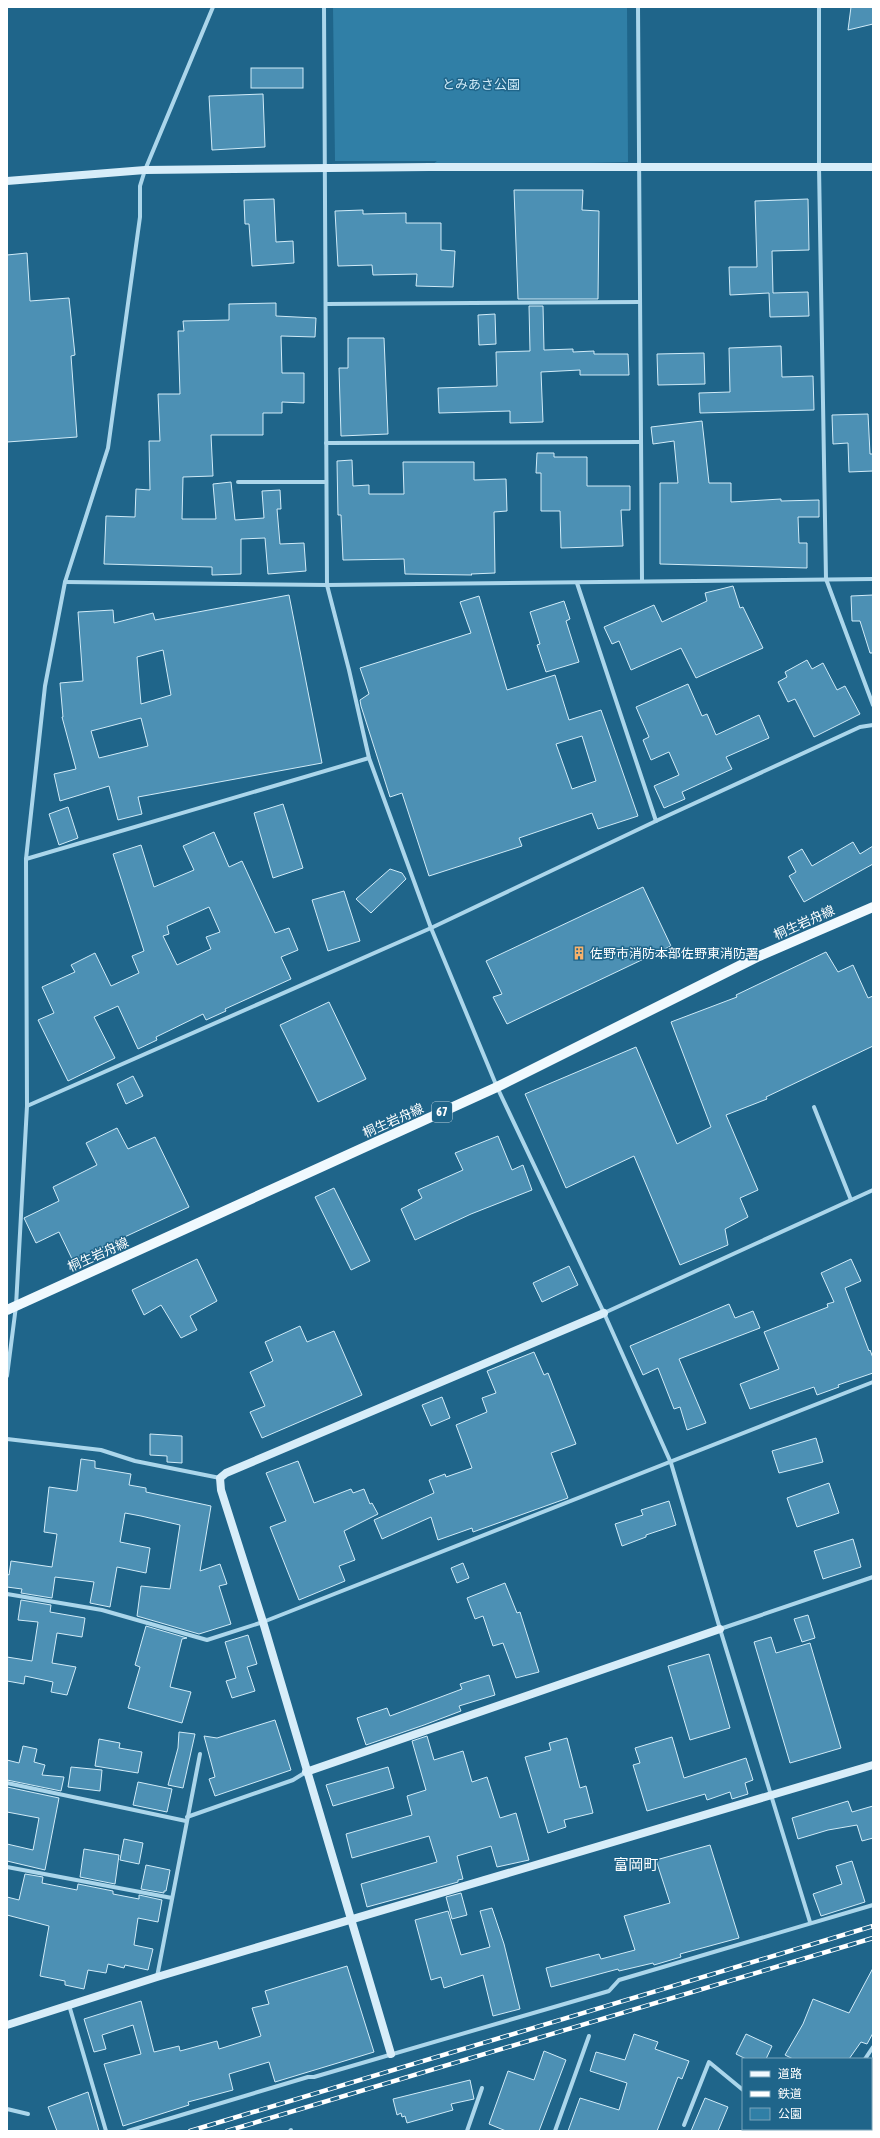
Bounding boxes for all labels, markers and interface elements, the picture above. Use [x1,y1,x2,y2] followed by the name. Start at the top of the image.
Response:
[442,77,520,92] park label: とみあさ公園
[771,902,837,943] street label: 桐生岩舟線
[571,945,587,961] building icon: 佐野市消防本部佐野東消防署
[590,946,759,961] place label: 佐野市消防本部佐野東消防署
[360,1100,426,1141] street label: 桐生岩舟線
[432,1102,452,1122] road number: 67
[65,1234,131,1275] street label: 桐生岩舟線
[613,1856,659,1873] district label: 富岡町
[742,2058,872,2130] legend
[778,2067,802,2081] text: 道路
[778,2087,802,2101] text: 鉄道
[778,2107,802,2121] text: 公園

